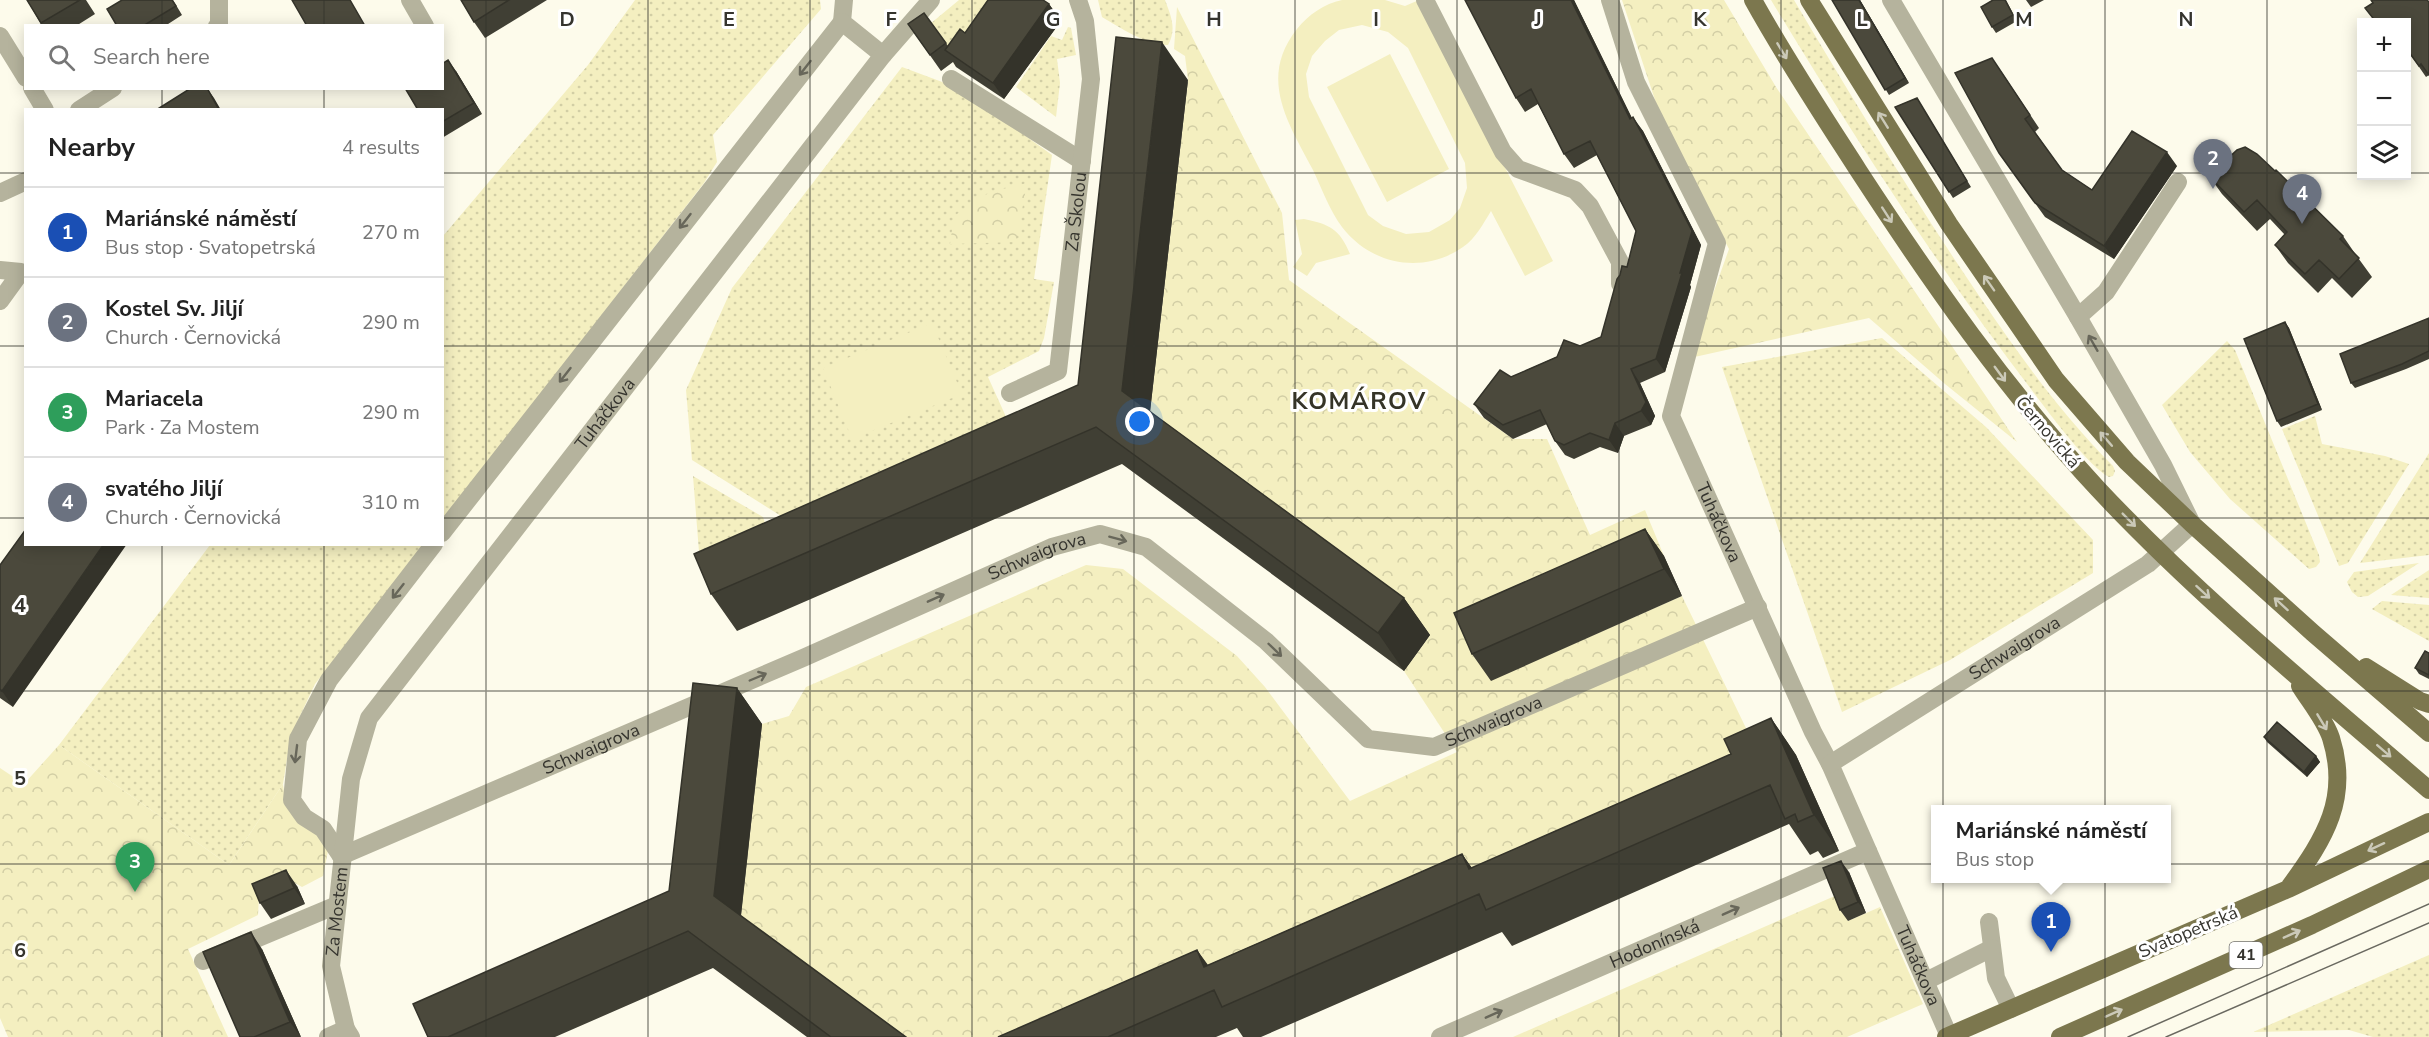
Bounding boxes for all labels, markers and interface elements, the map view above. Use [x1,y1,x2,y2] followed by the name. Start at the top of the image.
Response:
[559,6,575,33] text: D
[723,6,735,33] text: E
[885,6,897,33] text: F
[1046,6,1060,33] text: G
[1206,6,1222,33] text: H
[1373,6,1379,33] text: I
[1533,6,1542,33] text: J
[1693,6,1707,33] text: K
[1856,6,1868,33] text: L
[2015,6,2033,33] text: M
[2179,6,2193,33] text: N
[2357,18,2411,180] map controls
[2357,18,2411,72] button: +
[24,24,444,90] search box
[45,41,78,74] icon: search
[93,42,210,72] text: Search here
[1776,42,1788,59] one-way arrow
[799,59,812,75] one-way arrow
[2357,72,2411,126] button: −
[1876,112,1888,129] one-way arrow
[2357,126,2411,180] button: layers
[48,130,135,165] text: Nearby
[342,134,420,161] text: 4 results
[2194,140,2232,189] pin: 2
[1060,171,1092,253] street label: Za Školou
[2282,174,2322,224] pin: 4
[105,204,296,234] text: Mariánské náměstí
[1881,206,1893,223] one-way arrow
[678,212,691,228] one-way arrow
[62,219,74,246] text: 1
[362,219,420,246] text: 270 m
[105,234,316,261] text: Bus stop · Svatopetrská
[1983,275,1995,292] one-way arrow
[105,294,243,324] text: Kostel Sv. Jiljí
[62,309,74,336] text: 2
[362,309,420,336] text: 290 m
[105,324,281,351] text: Church · Černovická
[2086,335,2098,352] one-way arrow
[1994,365,2006,381] one-way arrow
[559,367,572,383] one-way arrow
[569,373,641,455] street label: Tuháčkova
[105,384,204,414] text: Mariacela
[1291,385,1427,417] district label: KOMÁROV
[2010,391,2086,473] street label: Černovická
[62,399,74,426] text: 3
[362,399,420,426] text: 290 m
[1125,407,1154,436] your location
[105,414,260,441] text: Park · Za Mostem
[2100,431,2114,447] one-way arrow
[105,474,222,504] text: svatého Jiljí
[1690,479,1747,566] street label: Tuháčkova
[62,489,74,516] text: 4
[362,489,420,516] text: 310 m
[105,504,281,531] text: Church · Černovická
[2121,512,2136,527] one-way arrow
[984,526,1089,586] street label: Schwaigrova
[1108,534,1127,545] one-way arrow
[392,582,405,598] one-way arrow
[2195,585,2210,599] one-way arrow
[14,592,26,619] text: 4
[926,592,944,604] one-way arrow
[2274,597,2289,611] one-way arrow
[1964,610,2065,686] street label: Schwaigrova
[1268,643,1283,658] one-way arrow
[748,671,766,682] one-way arrow
[1441,690,1546,753] street label: Schwaigrova
[2316,713,2328,730] one-way arrow
[539,717,643,780] street label: Schwaigrova
[290,744,301,764] one-way arrow
[2376,744,2391,758] one-way arrow
[14,765,26,792] text: 5
[1931,805,2171,883] popup
[1955,816,2147,846] text: Mariánské náměstí
[116,842,154,892] pin: 3
[2368,842,2386,854] one-way arrow
[1955,846,2034,873] text: Bus stop
[320,866,354,957] street label: Za Mostem
[2135,900,2241,964] street label: Svatopetrská
[2032,902,2070,952] pin: 1
[1721,905,1739,916] one-way arrow
[1606,914,1703,974] street label: Hodonínská
[1890,922,1946,1009] street label: Tuháčkova
[2282,928,2301,939] one-way arrow
[14,937,26,964] text: 6
[2230,942,2262,968] road number: 41
[1485,1007,1503,1018] one-way arrow
[2104,1007,2122,1019] one-way arrow

